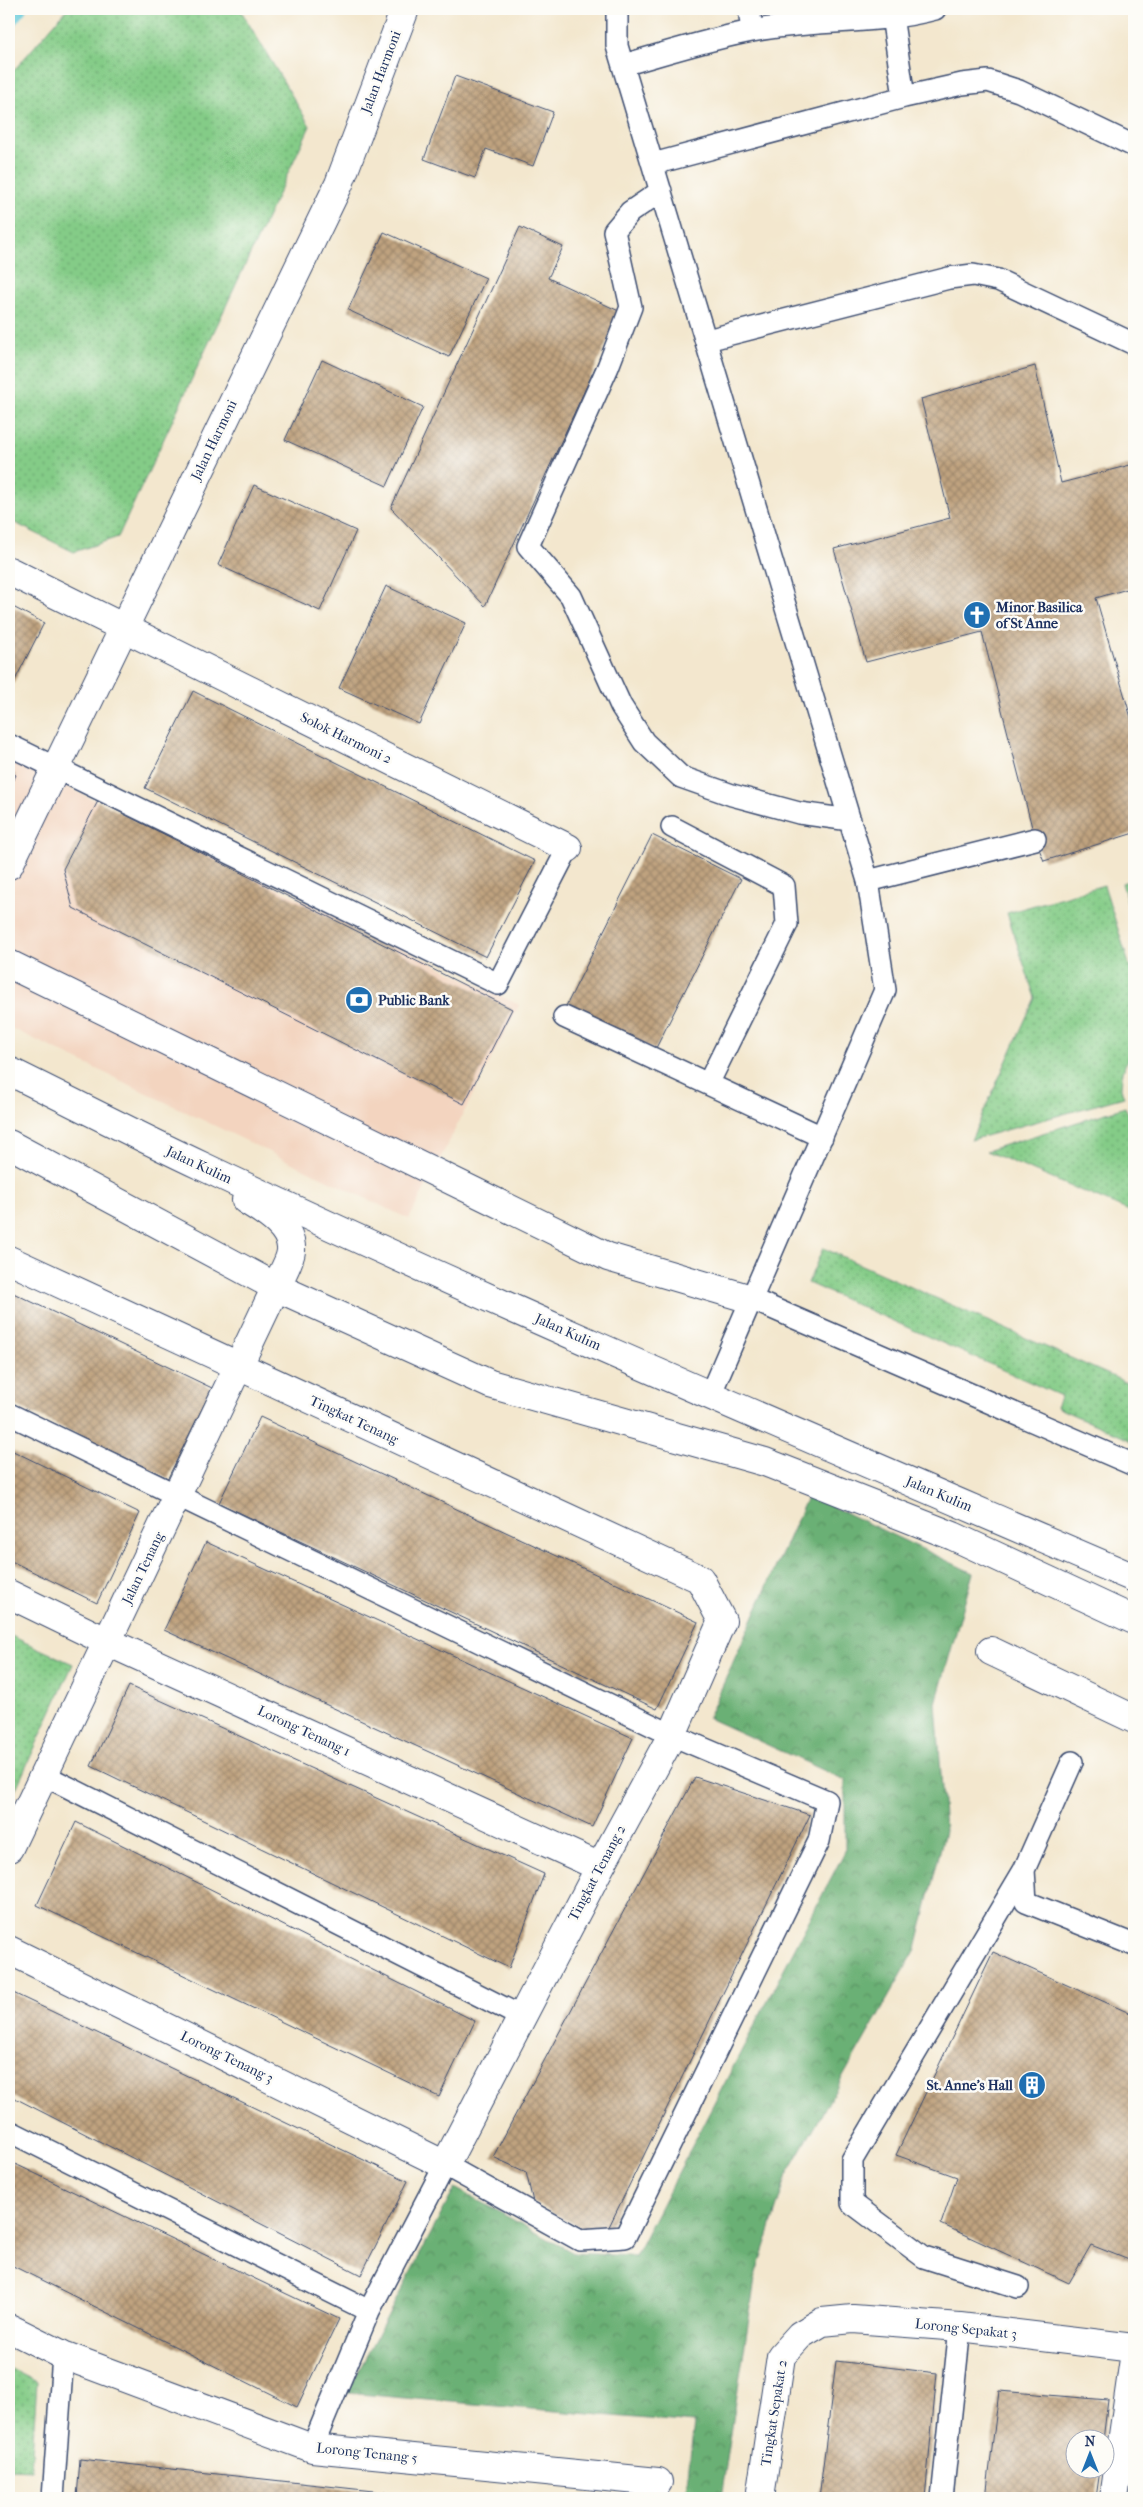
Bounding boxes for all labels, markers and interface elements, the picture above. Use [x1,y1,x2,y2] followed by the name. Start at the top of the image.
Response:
[357,28,405,117] street label: Jalan Harmoni
[187,397,241,484] street label: Jalan Harmoni
[995,599,1083,632] place label: Minor Basilica of St Anne
[962,600,992,630] church icon: Minor Basilica of St Anne
[297,708,395,768] street label: Solok Harmoni 2
[344,985,374,1015] bank icon: Public Bank
[378,992,450,1009] place label: Public Bank
[163,1142,235,1188] street label: Jalan Kulim
[531,1310,604,1354] street label: Jalan Kulim
[307,1392,402,1448] street label: Tingkat Tenang
[902,1472,975,1516] street label: Jalan Kulim
[118,1529,168,1608] street label: Jalan Tenang
[255,1702,353,1760] street label: Lorong Tenang 1
[565,1822,629,1924] street label: Tingkat Tenang 2
[178,2027,276,2087] street label: Lorong Tenang 3
[1017,2070,1047,2100] building icon: St. Anne's Hall
[927,2077,1013,2094] place label: St. Anne's Hall
[914,2315,1018,2343] street label: Lorong Sepakat 3
[757,2359,791,2467] street label: Tingkat Sepakat 2
[1066,2430,1116,2480] north arrow
[1085,2433,1096,2450] text: N
[316,2439,418,2467] street label: Lorong Tenang 5

